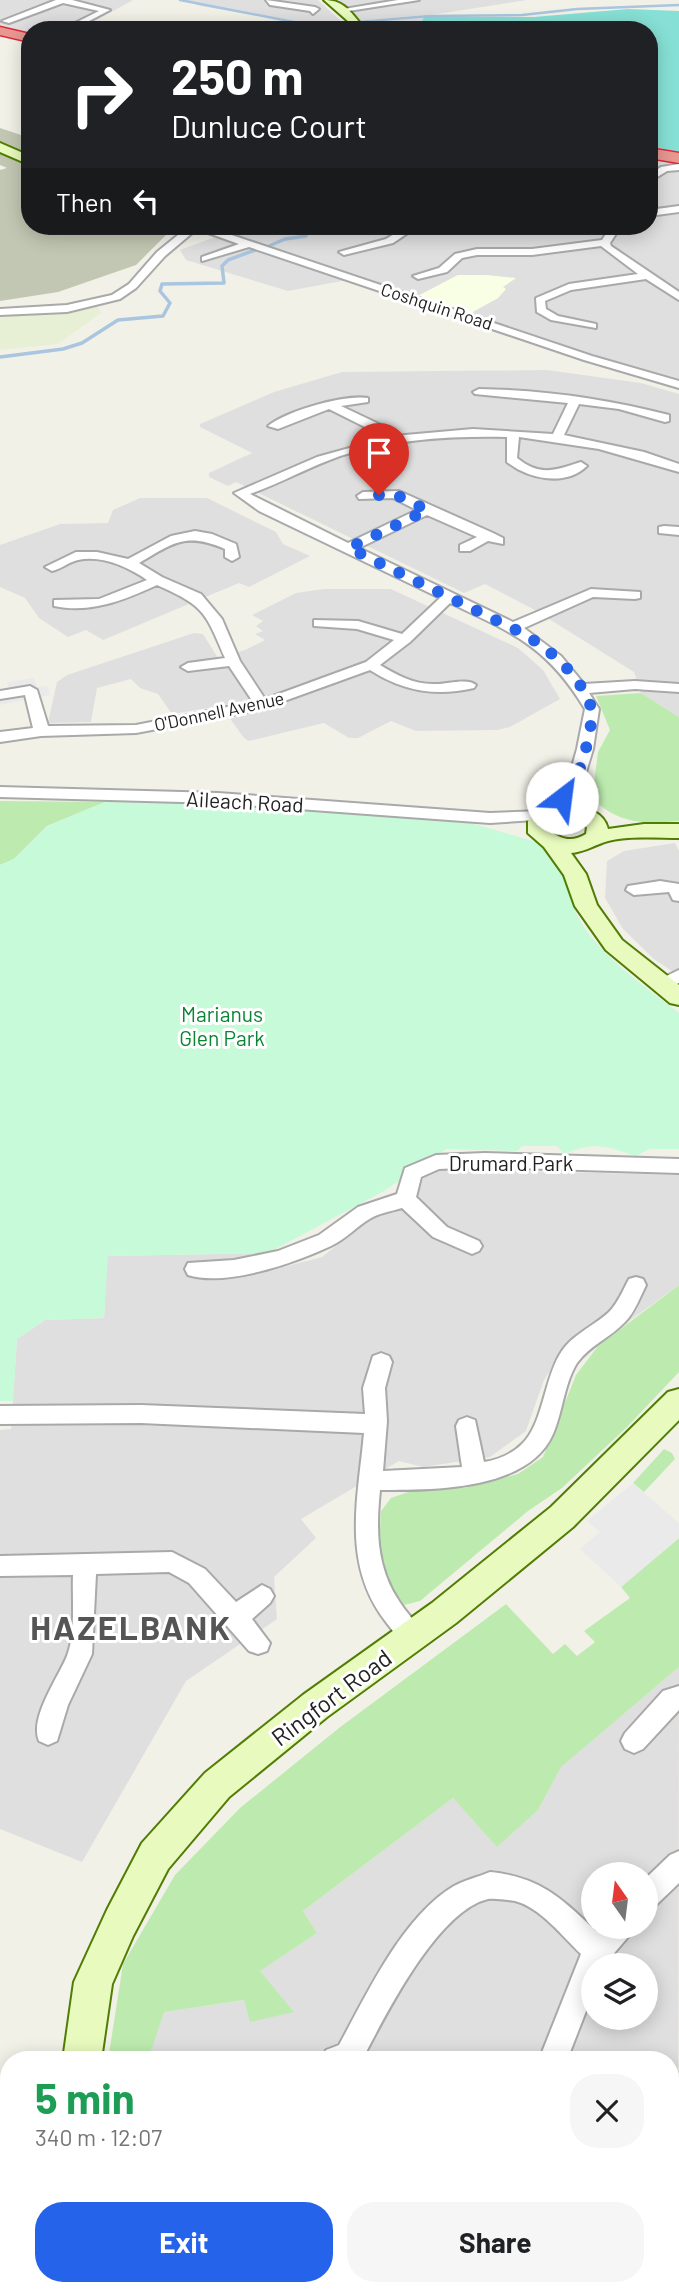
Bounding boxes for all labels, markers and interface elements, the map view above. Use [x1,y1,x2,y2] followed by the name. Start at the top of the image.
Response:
[171,46,304,105] text: 250 m
[56,49,147,140] icon: right
[171,106,367,144] text: Dunluce Court
[127,182,165,220] icon: left
[56,186,113,217] text: Then
[378,278,496,334] street label: Coshquin Road
[349,423,409,495] pin
[360,434,398,472] icon: arrive
[152,686,286,736] street label: O'Donnell Avenue
[525,761,599,835] position arrow
[186,785,304,817] street label: Aileach Road
[179,1001,265,1050] park label: Marianus Glen Park
[449,1150,573,1175] street label: Drumard Park
[30,1607,232,1647] district label: HAZELBANK
[265,1642,397,1752] street label: Ringfort Road
[581,1862,658,1939] north arrow
[581,1862,658,2030] map controls
[581,1953,658,2030] button: layers
[35,2072,135,2122] text: 5 min
[570,2074,644,2148] button: close
[35,2123,162,2151] text: 340 m · 12:07
[35,2202,333,2282] button: Exit
[347,2202,644,2282] button: Share

